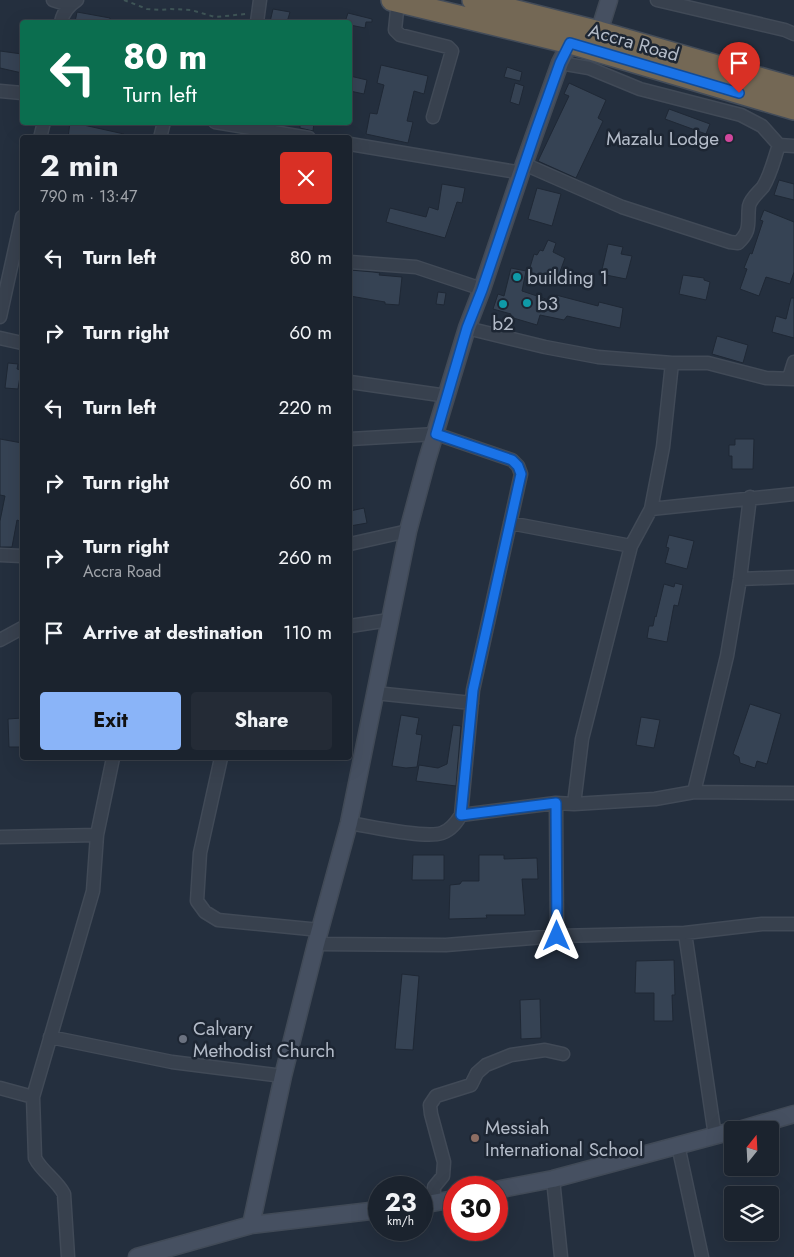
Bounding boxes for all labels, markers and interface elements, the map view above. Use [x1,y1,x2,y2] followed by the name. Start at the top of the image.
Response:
[585,17,682,68] street label: Accra Road
[123,32,207,82] text: 80 m
[40,40,105,105] icon: left
[718,42,760,93] pin
[725,49,753,77] icon: arrive
[123,78,197,110] text: Turn left
[606,125,719,152] place label: Mazalu Lodge
[723,132,735,144] marker: Mazalu Lodge
[40,144,119,187] text: 2 min
[280,152,332,204] button: close
[40,185,137,208] text: 790 m · 13:47
[40,244,68,272] icon: left
[83,244,156,271] text: Turn left
[290,244,332,271] text: 80 m
[527,264,608,291] place label: building 1
[511,271,523,283] marker: building 1
[537,290,558,317] place label: b3
[521,297,533,309] marker: b3
[497,298,509,310] marker: b2
[492,310,514,337] place label: b2
[40,319,68,347] icon: right
[83,319,169,346] text: Turn right
[289,319,332,346] text: 60 m
[40,394,68,422] icon: left
[83,394,156,421] text: Turn left
[278,394,332,421] text: 220 m
[40,469,68,497] icon: right
[83,469,169,496] text: Turn right
[289,469,332,496] text: 60 m
[83,533,169,560] text: Turn right
[40,544,68,572] icon: right
[278,544,332,571] text: 260 m
[83,560,161,583] text: Accra Road
[40,619,68,647] icon: arrive
[83,619,263,646] text: Arrive at destination
[283,619,332,646] text: 110 m
[40,692,181,750] button: Exit
[191,692,332,750] button: Share
[530,909,582,961] position arrow
[193,1015,335,1064] place label: Calvary Methodist Church
[177,1033,189,1045] marker: Calvary Methodist Church
[485,1114,643,1163] place label: Messiah International School
[724,1121,779,1176] north arrow
[724,1121,779,1241] map controls
[469,1132,481,1144] marker: Messiah International School
[443,1176,508,1241] speed limit sign: 30
[385,1184,416,1220] text: 23
[724,1186,779,1241] button: layers
[387,1212,414,1230] text: km/h

